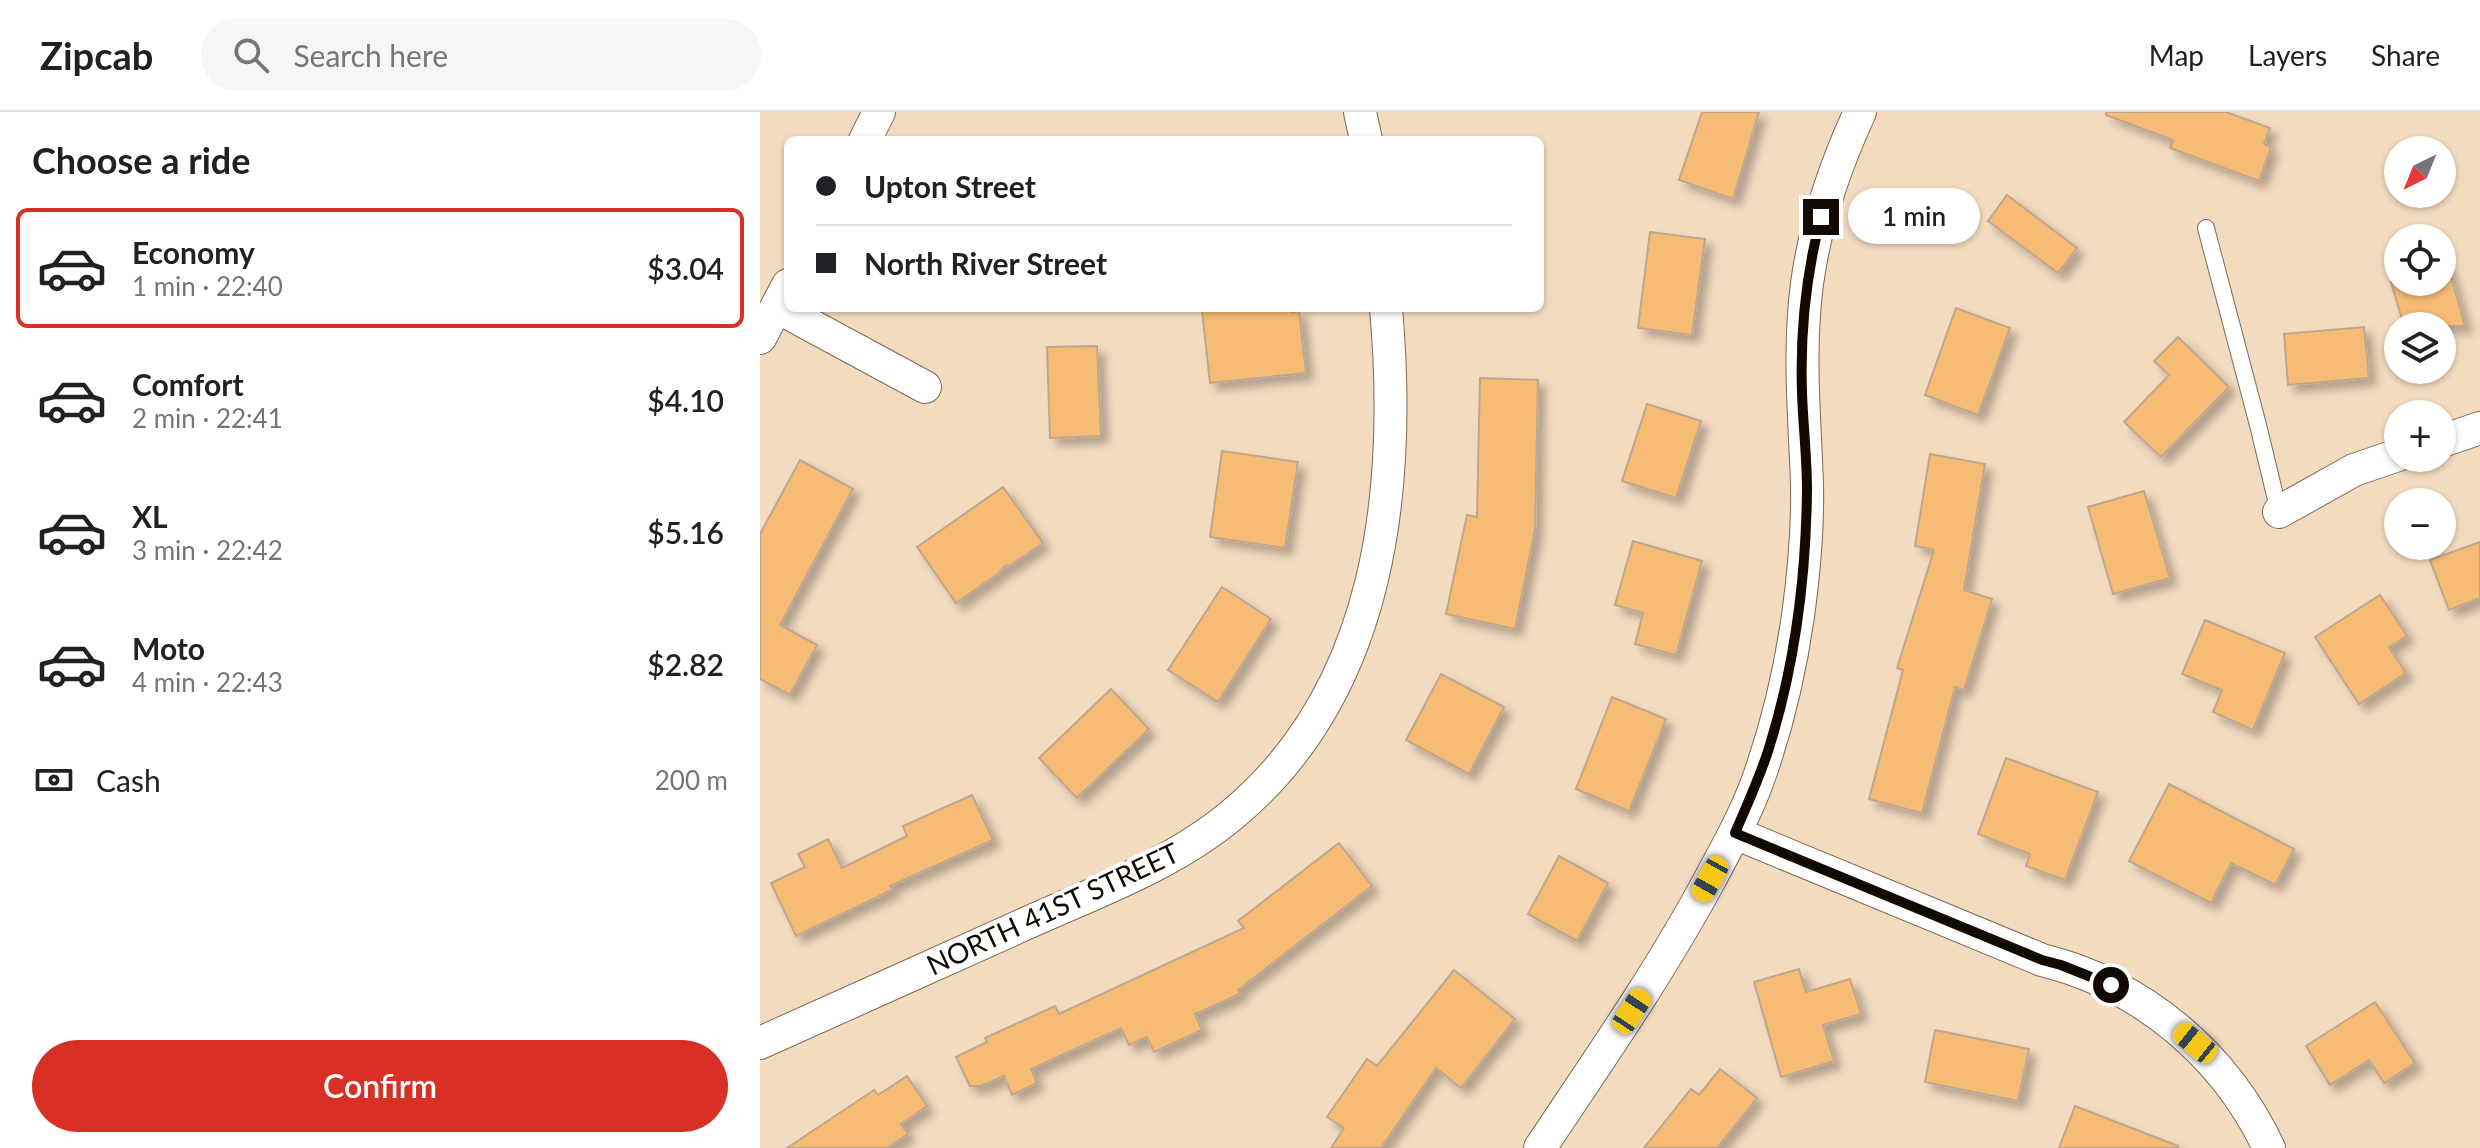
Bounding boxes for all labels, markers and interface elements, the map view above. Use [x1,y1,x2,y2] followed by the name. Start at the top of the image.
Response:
[201,19,761,91] search box
[40,32,153,78] text: Zipcab
[229,33,273,77] icon: search
[293,37,448,73] text: Search here
[2149,38,2204,72] text: Map
[2248,38,2327,72] text: Layers
[2371,38,2440,72] text: Share
[2384,136,2456,208] north arrow
[2384,136,2456,560] map controls
[32,138,251,182] text: Choose a ride
[864,168,1036,204] text: Upton Street
[1849,189,1981,245] callout: 1 min
[1803,199,1839,235] route end
[1882,200,1946,232] text: 1 min
[2384,224,2456,296] button: locate
[36,232,108,304] icon: car
[132,234,255,270] text: Economy
[864,245,1107,281] text: North River Street
[647,250,724,286] text: $3.04
[132,270,283,302] text: 1 min · 22:40
[2384,312,2456,384] button: layers
[36,364,108,436] icon: car
[132,366,244,402] text: Comfort
[647,382,724,418] text: $4.10
[2384,400,2456,472] button: +
[132,402,283,434] text: 2 min · 22:41
[2384,488,2456,560] button: −
[36,496,108,568] icon: car
[132,498,168,534] text: XL
[647,514,724,550] text: $5.16
[132,534,283,566] text: 3 min · 22:42
[36,628,108,700] icon: car
[132,630,205,666] text: Moto
[647,646,724,682] text: $2.82
[132,666,283,698] text: 4 min · 22:43
[32,758,76,802] icon: cash
[96,762,161,798] text: Cash
[655,764,728,796] text: 200 m
[921,835,1185,981] street label: NORTH 41ST STREET
[1688,852,1732,906] car
[2093,967,2129,1003] route start
[1609,984,1655,1038] car
[2169,1019,2221,1067] car
[32,1040,728,1132] button: Confirm

